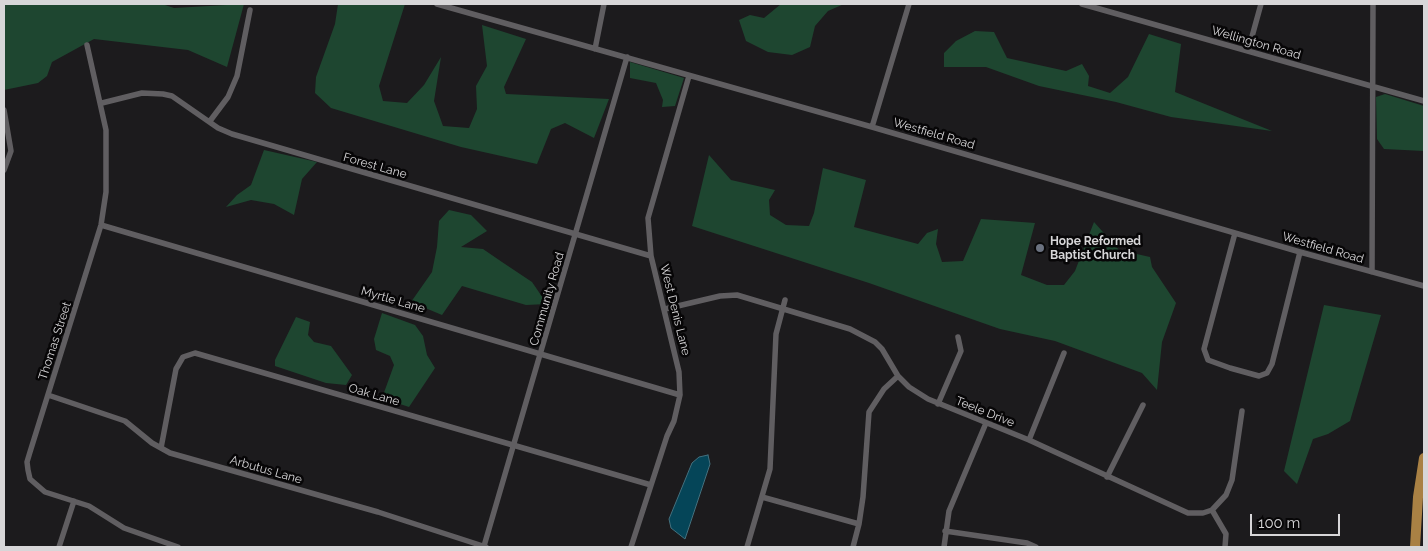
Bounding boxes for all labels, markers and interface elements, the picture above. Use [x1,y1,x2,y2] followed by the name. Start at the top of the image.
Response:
[1210,23,1302,63] street label: Wellington Road
[892,115,976,153] street label: Westfield Road
[342,150,408,182] street label: Forest Lane
[1281,229,1365,267] street label: Westfield Road
[1050,234,1141,262] place label: Hope Reformed Baptist Church
[1034,242,1046,254] marker: Hope Reformed Baptist Church
[527,251,567,347] street label: Community Road
[657,263,693,357] street label: West Denis Lane
[359,284,427,316] street label: Myrtle Lane
[36,300,74,382] street label: Thomas Street
[347,381,401,409] street label: Oak Lane
[954,394,1016,430] street label: Teele Drive
[228,453,304,487] street label: Arbutus Lane
[1253,504,1343,536] scale bar
[1258,514,1300,532] text: 100 m

